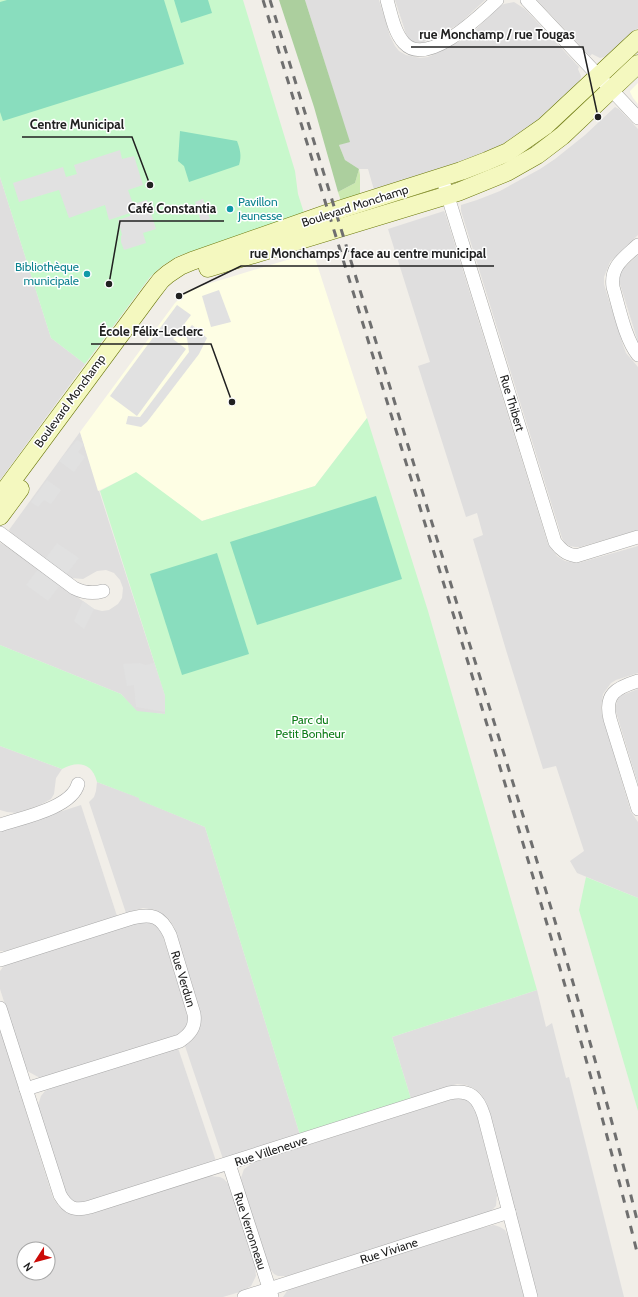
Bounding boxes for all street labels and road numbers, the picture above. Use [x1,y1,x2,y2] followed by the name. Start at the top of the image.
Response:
[300,181,410,230] street label: Boulevard Monchamp
[31,351,109,450] street label: Boulevard Monchamp
[497,373,528,433] street label: Rue Thibert
[168,949,199,1009] street label: Rue Verdun
[233,1132,309,1169] street label: Rue Villeneuve
[231,1190,270,1271] street label: Rue Verronneau
[358,1234,420,1267] street label: Rue Viviane

